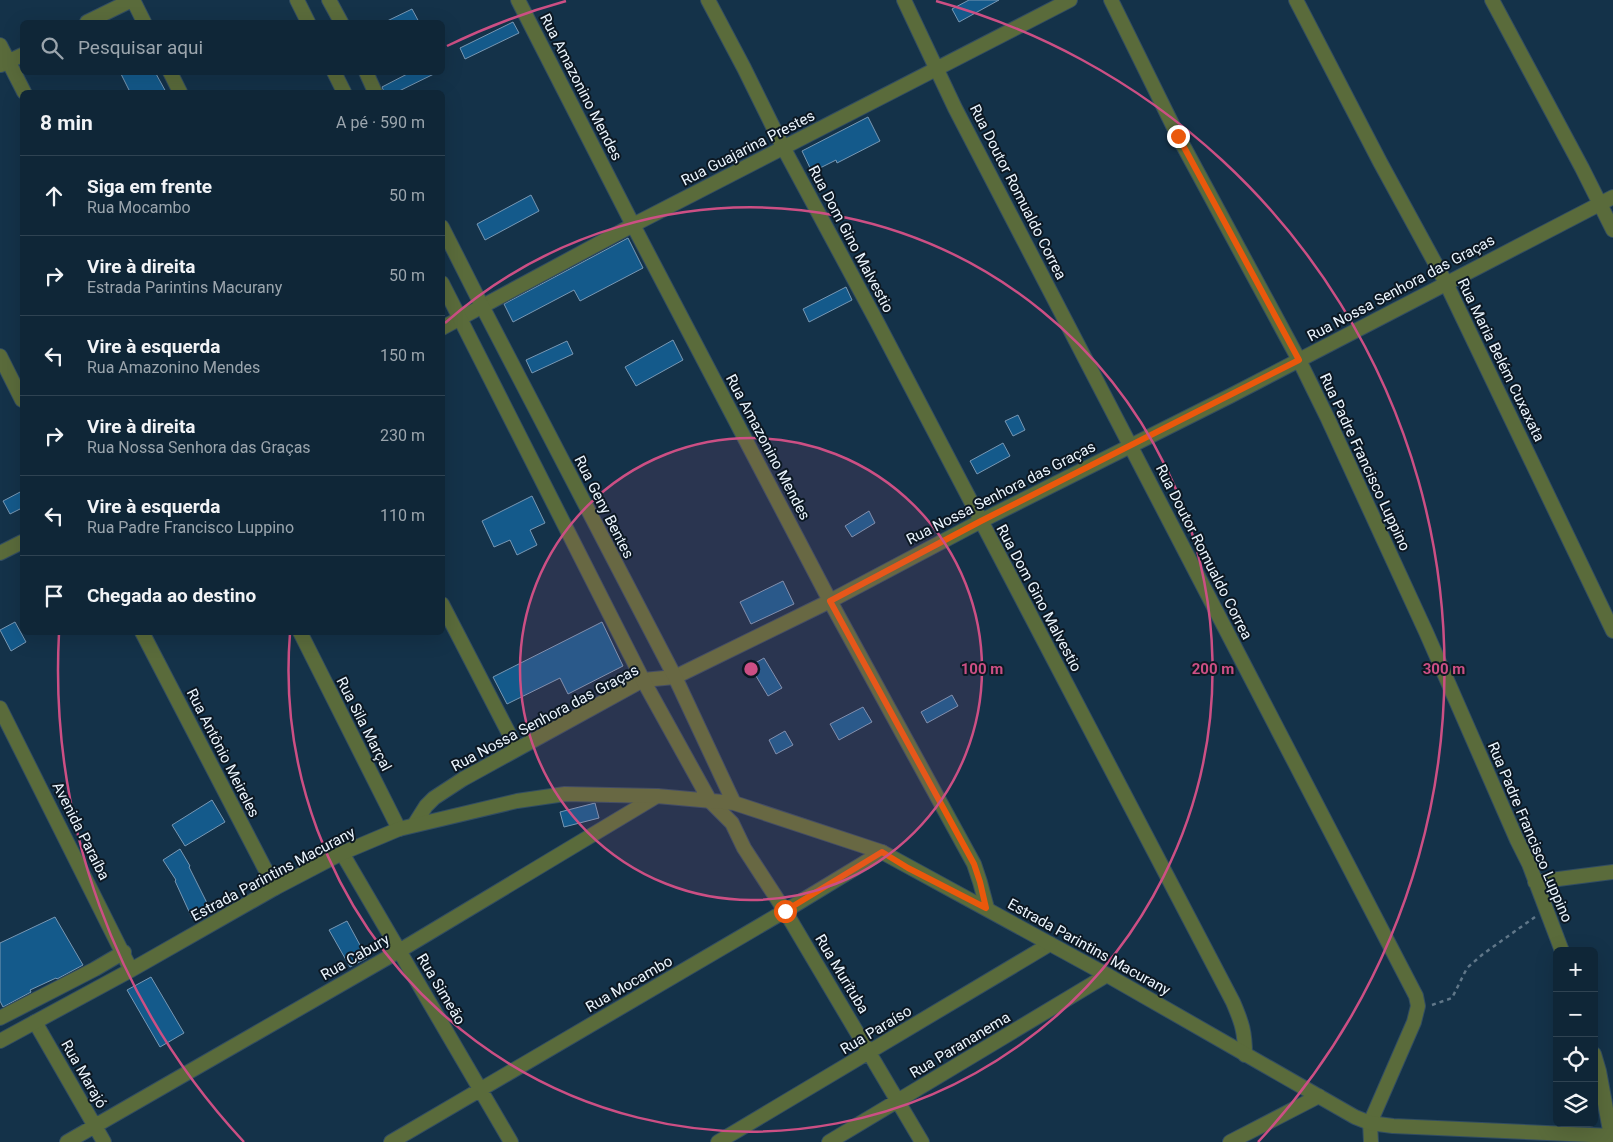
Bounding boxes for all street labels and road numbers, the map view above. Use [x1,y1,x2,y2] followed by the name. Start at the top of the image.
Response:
[536,11,626,163] street label: Rua Amazonino Mendes
[966,101,1070,283] street label: Rua Doutor Romualdo Correa
[678,107,818,189] street label: Rua Guajarina Prestes
[805,162,897,316] street label: Rua Dom Gino Malvestio
[1304,231,1498,345] street label: Rua Nossa Senhora das Graças
[1454,275,1548,445] street label: Rua Maria Belém Cuxaxata
[1316,370,1414,554] street label: Rua Padre Francisco Luppino
[722,371,814,523] street label: Rua Amazonino Mendes
[904,437,1098,549] street label: Rua Nossa Senhora das Graças
[570,453,638,561] street label: Rua Geny Bentes
[1152,461,1256,643] street label: Rua Doutor Romualdo Correa
[993,521,1085,675] street label: Rua Dom Gino Malvestio
[448,661,642,775] street label: Rua Nossa Senhora das Graças
[333,674,395,774] street label: Rua Sila Marçal
[183,686,263,820] street label: Rua Antônio Meireles
[1484,739,1576,925] street label: Rua Padre Francisco Luppino
[49,779,113,883] street label: Avenida Paraíba
[188,823,358,925] street label: Estrada Parintins Macurany
[1005,895,1173,999] street label: Estrada Parintins Macurany
[317,930,393,984] street label: Rua Cabury
[811,931,873,1017] street label: Rua Murituba
[413,950,469,1028] street label: Rua Simeão
[582,952,676,1016] street label: Rua Mocambo
[837,1002,915,1058] street label: Rua Paraíso
[907,1008,1013,1082] street label: Rua Parananema
[57,1037,111,1111] street label: Rua Marajó

